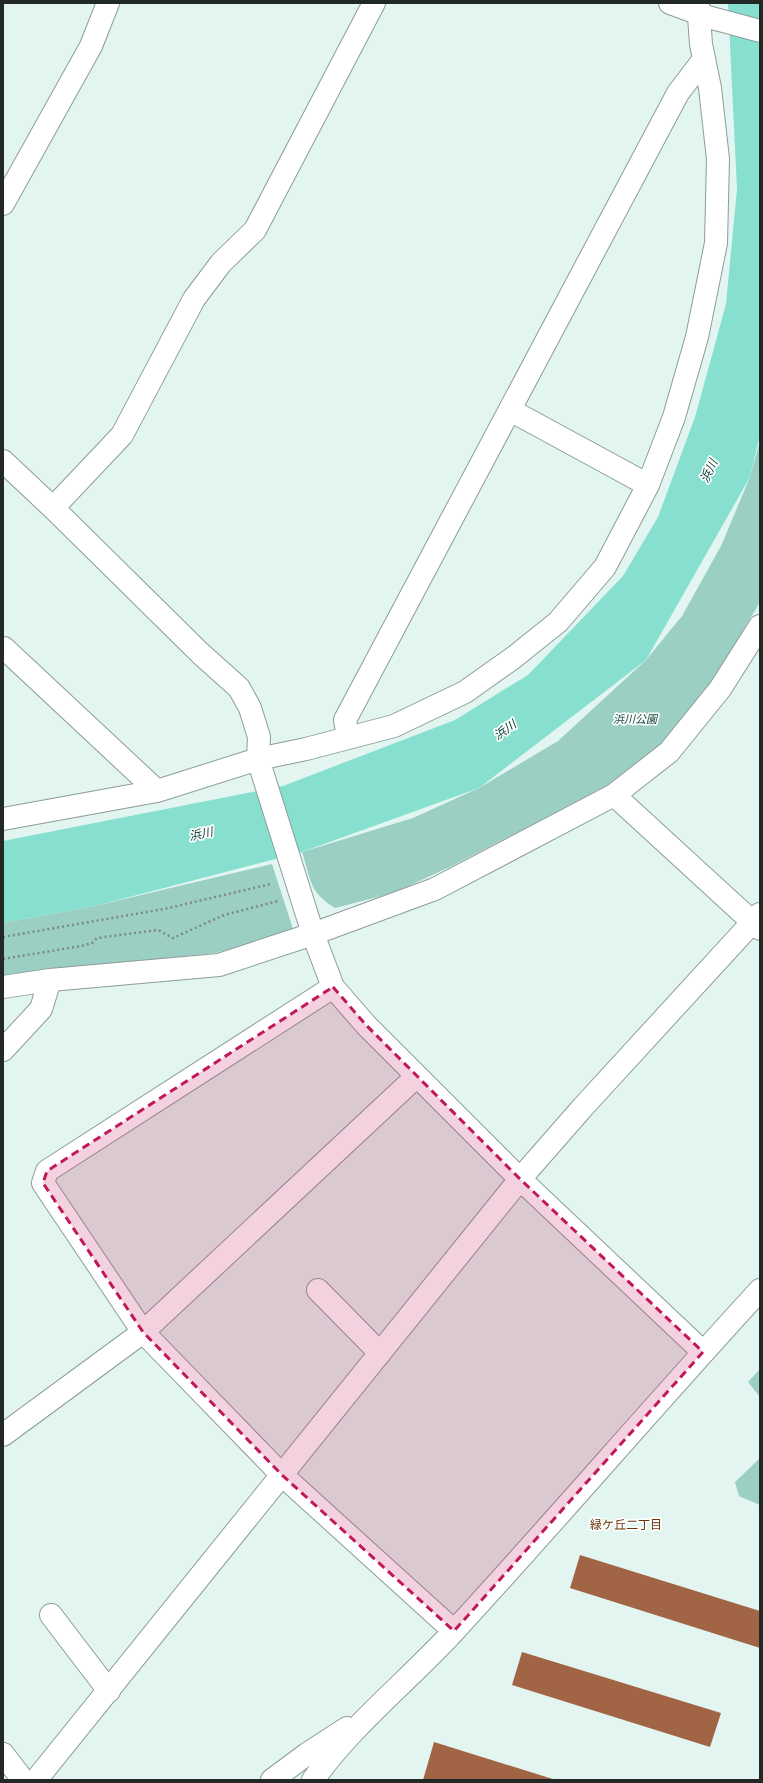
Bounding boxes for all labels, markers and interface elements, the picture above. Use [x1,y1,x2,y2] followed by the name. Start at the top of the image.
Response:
[698,455,721,485] water label: 浜川
[613,713,659,726] park label: 浜川公園
[491,716,520,743] water label: 浜川
[188,824,216,843] water label: 浜川
[590,1518,662,1532] district label: 緑ケ丘二丁目

